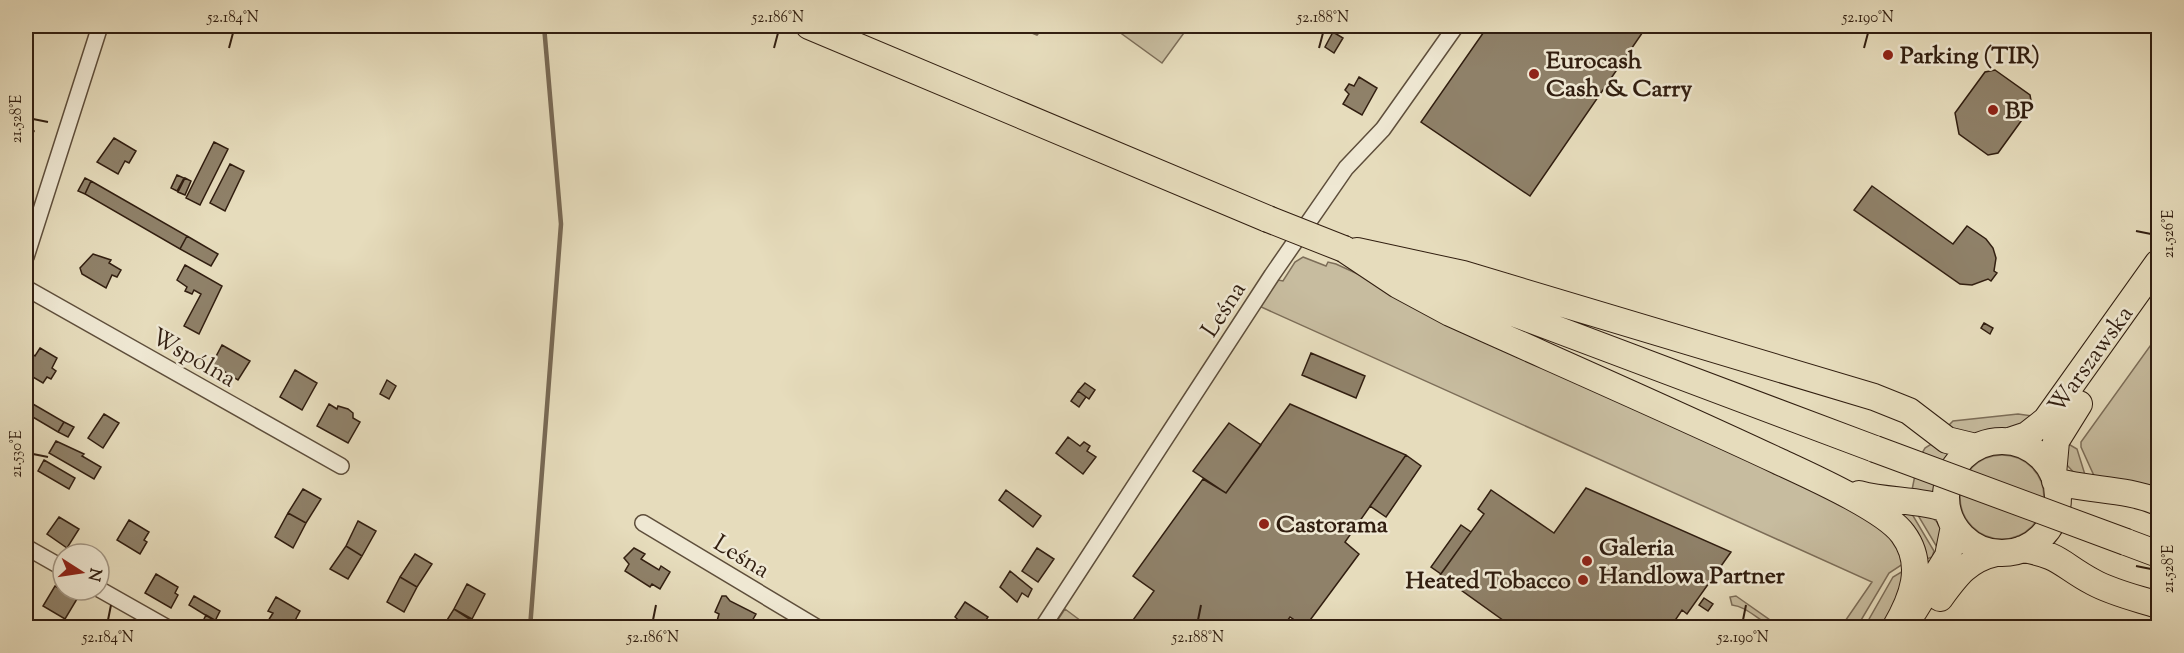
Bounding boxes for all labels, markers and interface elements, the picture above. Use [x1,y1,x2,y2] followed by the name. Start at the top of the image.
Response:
[206,8,259,29] text: 52.184°N
[751,8,804,29] text: 52.186°N
[1296,8,1349,29] text: 52.188°N
[1841,8,1894,29] text: 52.190°N
[1900,40,2040,74] place label: Parking (TIR)
[1546,45,1692,107] place label: Eurocash Cash & Carry
[1881,48,1895,62] marker: Parking (TIR)
[1527,67,1541,81] marker: Eurocash Cash & Carry
[7,95,28,143] text: 21.528°E
[2005,95,2034,129] place label: BP
[1986,103,2000,117] marker: BP
[2159,210,2180,258] text: 21.526°E
[1194,276,1255,345] street label: Leśna
[2041,299,2142,421] street label: Warszawska
[144,321,242,397] street label: Wspólna
[7,430,28,478] text: 21.530°E
[1276,509,1389,543] place label: Castorama
[1257,517,1271,531] marker: Castorama
[706,528,776,588] street label: Leśna
[1599,532,1786,594] place label: Galeria Handlowa Partner
[51,542,111,602] north arrow
[2159,545,2180,593] text: 21.528°E
[1580,554,1594,568] marker: Galeria Handlowa Partner
[1406,565,1571,599] place label: Heated Tobacco
[81,566,106,583] text: N
[1576,573,1590,587] marker: Heated Tobacco
[81,628,134,649] text: 52.184°N
[626,628,679,649] text: 52.186°N
[1171,628,1224,649] text: 52.188°N
[1716,628,1769,649] text: 52.190°N

